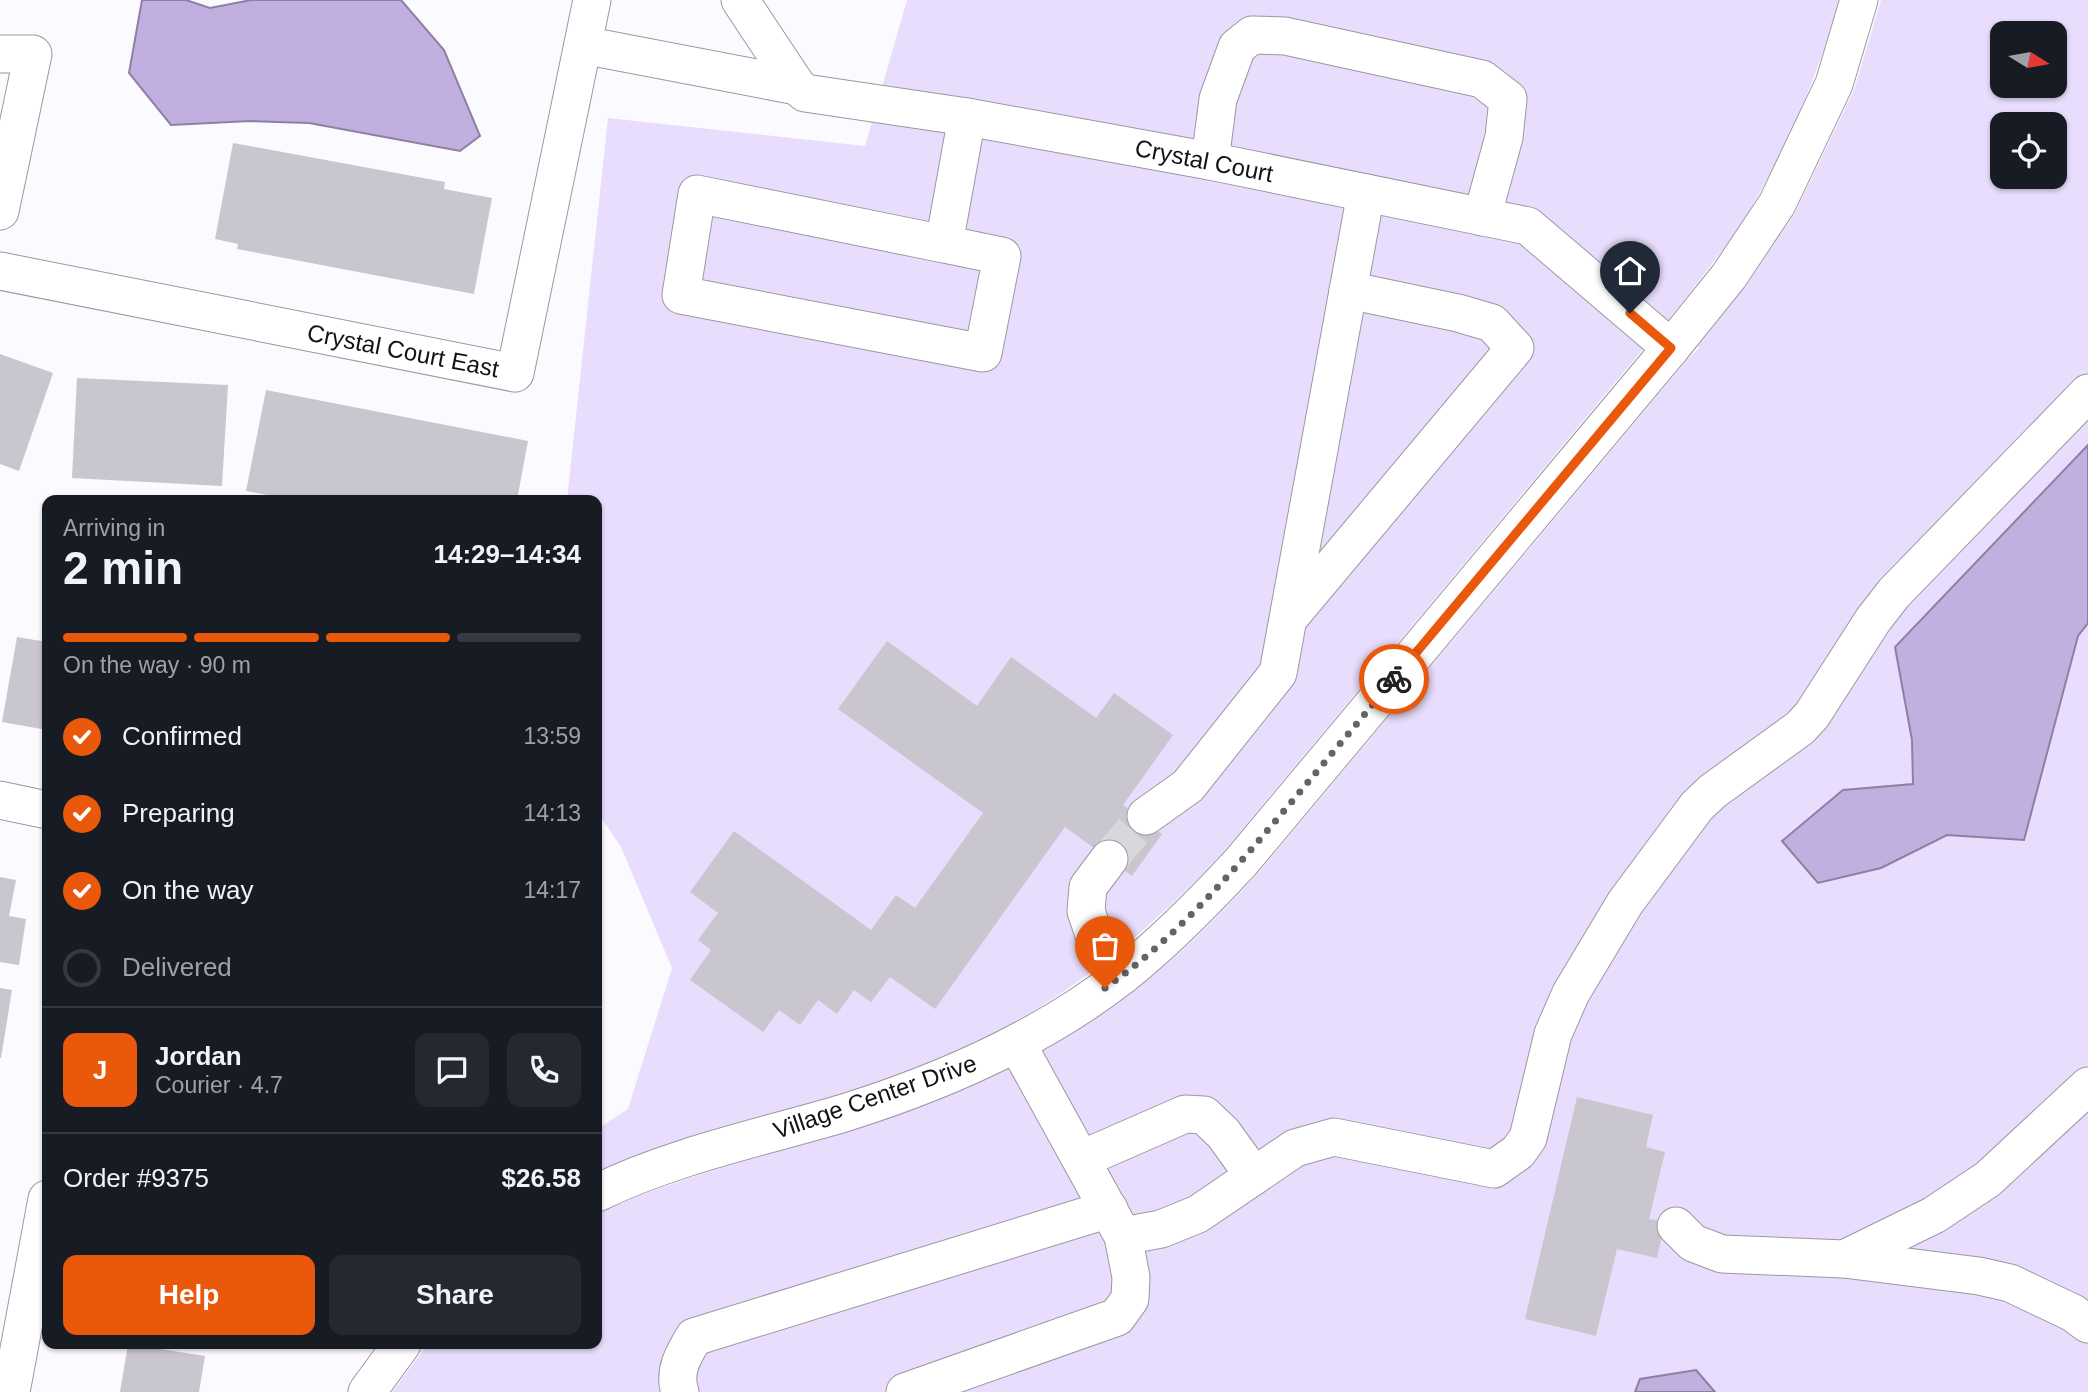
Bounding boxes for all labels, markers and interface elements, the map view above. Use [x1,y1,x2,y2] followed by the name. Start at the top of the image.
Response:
[1990,21,2067,98] north arrow
[1990,21,2067,189] map controls
[1990,112,2067,189] button: locate
[1133,134,1276,187] street label: Crystal Court
[1600,241,1660,313] pin
[1611,252,1649,290] icon: home
[305,319,502,382] street label: Crystal Court East
[63,515,165,541] text: Arriving in
[434,539,581,569] text: 14:29–14:34
[63,542,183,594] text: 2 min
[1359,644,1429,714] courier
[63,652,251,678] text: On the way · 90 m
[1375,660,1413,698] icon: bike
[63,718,101,756] icon: check
[122,721,242,751] text: Confirmed
[523,723,581,749] text: 13:59
[63,795,101,833] icon: check
[122,798,235,828] text: Preparing
[523,800,581,826] text: 14:13
[63,872,101,910] icon: check
[122,875,254,905] text: On the way
[523,877,581,903] text: 14:17
[1075,916,1135,988] pin
[1086,927,1124,965] icon: bag
[122,952,232,982] text: Delivered
[415,1033,489,1107] button: chat
[507,1033,581,1107] button: phone
[155,1041,242,1071] text: Jordan
[770,1049,980,1144] street label: Village Center Drive
[93,1055,107,1085] text: J
[155,1072,283,1098] text: Courier · 4.7
[63,1163,209,1193] text: Order #9375
[501,1163,581,1193] text: $26.58
[63,1255,315,1335] button: Help
[329,1255,581,1335] button: Share

